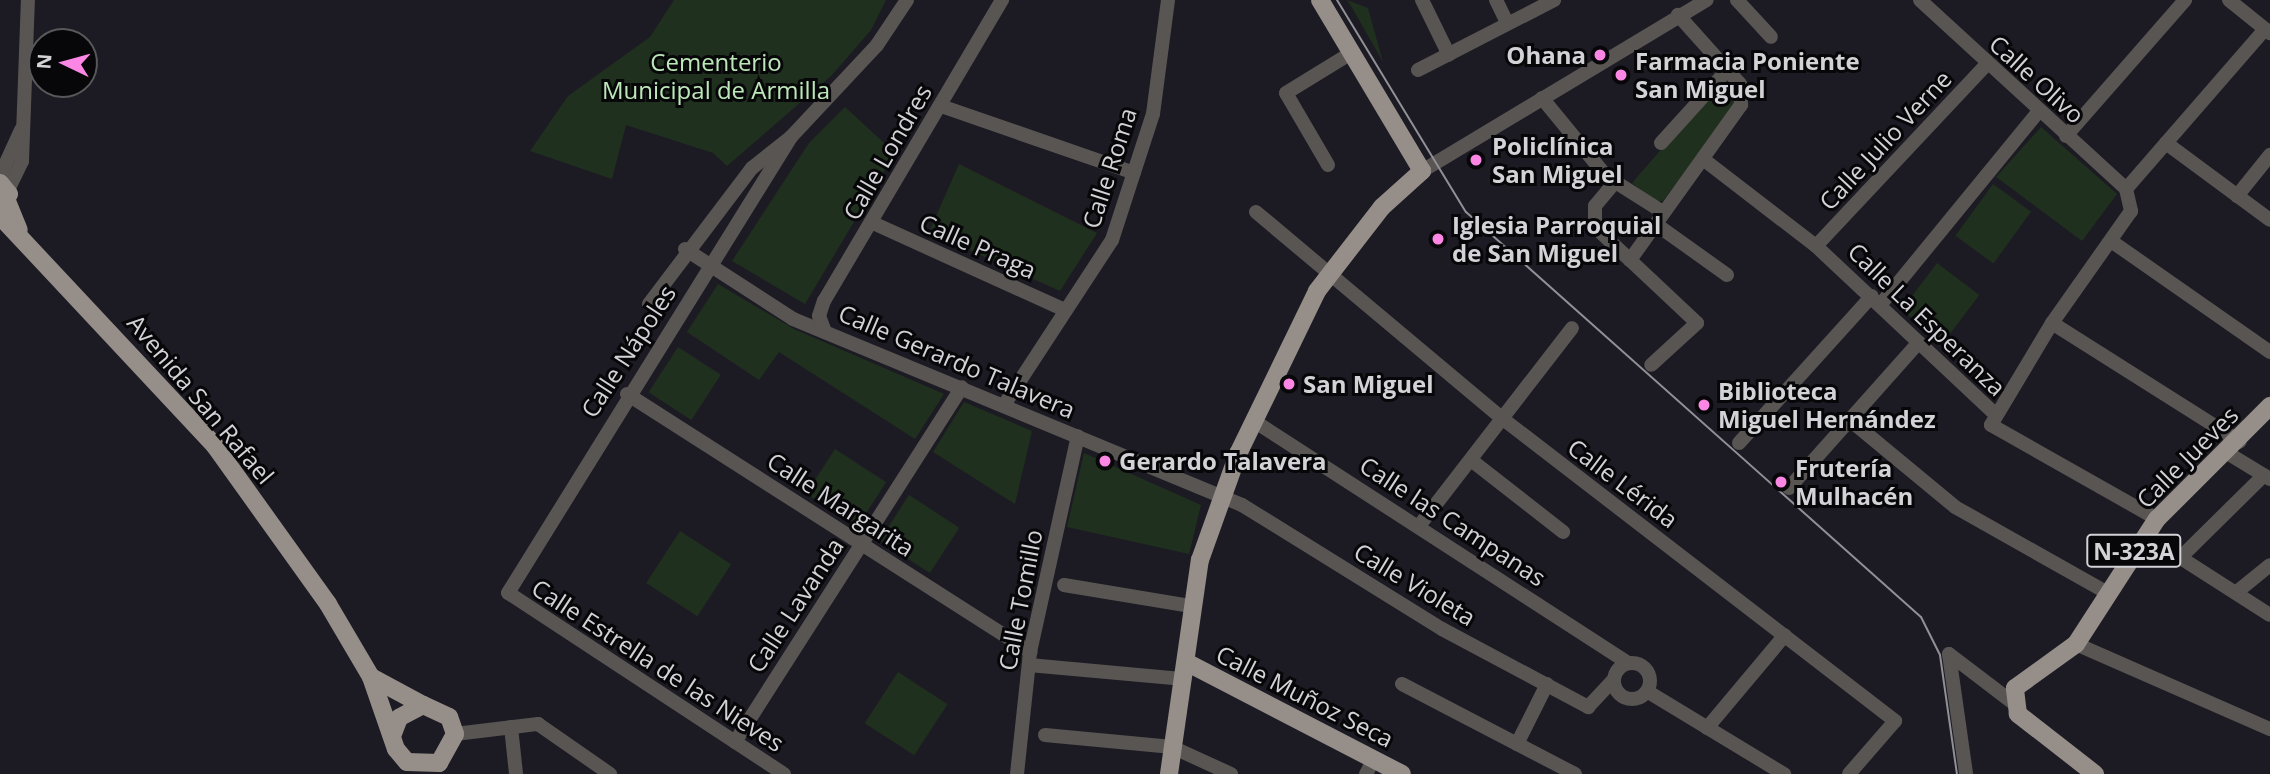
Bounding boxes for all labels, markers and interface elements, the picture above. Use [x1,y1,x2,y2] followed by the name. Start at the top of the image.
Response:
[28,28,98,98] north arrow
[1984,29,2090,129] street label: Calle Olivo
[1506,41,1586,69] place label: Ohana
[1592,47,1608,63] marker: Ohana
[1635,47,1860,103] place label: Farmacia Poniente San Miguel
[602,48,830,104] park label: Cementerio Municipal de Armilla
[30,53,58,70] text: N
[1813,64,1957,216] street label: Calle Julio Verne
[1613,67,1629,83] marker: Farmacia Poniente San Miguel
[837,79,937,225] street label: Calle Londres
[1076,104,1142,232] street label: Calle Roma
[1492,132,1623,188] place label: Policlínica San Miguel
[1466,150,1486,170] marker: Policlínica San Miguel
[915,208,1041,284] street label: Calle Praga
[1452,211,1661,267] place label: Iglesia Parroquial de San Miguel
[1430,231,1446,247] marker: Iglesia Parroquial de San Miguel
[1842,236,2012,402] street label: Calle La Esperanza
[575,280,681,422] street label: Calle Nápoles
[834,298,1080,424] street label: Calle Gerardo Talavera
[122,308,280,490] street label: Avenida San Rafael
[1303,370,1434,398] place label: San Miguel
[1281,376,1297,392] marker: San Miguel
[1718,377,1936,433] place label: Biblioteca Miguel Hernández
[1696,397,1712,413] marker: Biblioteca Miguel Hernández
[2130,400,2244,514] street label: Calle Jueves
[1562,432,1684,534] street label: Calle Lérida
[762,446,920,562] street label: Calle Margarita
[1119,447,1327,475] place label: Gerardo Talavera
[1355,450,1551,592] street label: Calle las Campanas
[1097,453,1113,469] marker: Gerardo Talavera
[1795,454,1913,510] place label: Frutería Mulhacén
[1773,474,1789,490] marker: Frutería Mulhacén
[992,527,1048,673] street label: Calle Tomillo
[2085,531,2183,570] road number: N-323A
[741,532,849,678] street label: Calle Lavanda
[1349,537,1481,631] street label: Calle Violeta
[527,573,789,757] street label: Calle Estrella de las Nieves
[1212,639,1398,753] street label: Calle Muñoz Seca

